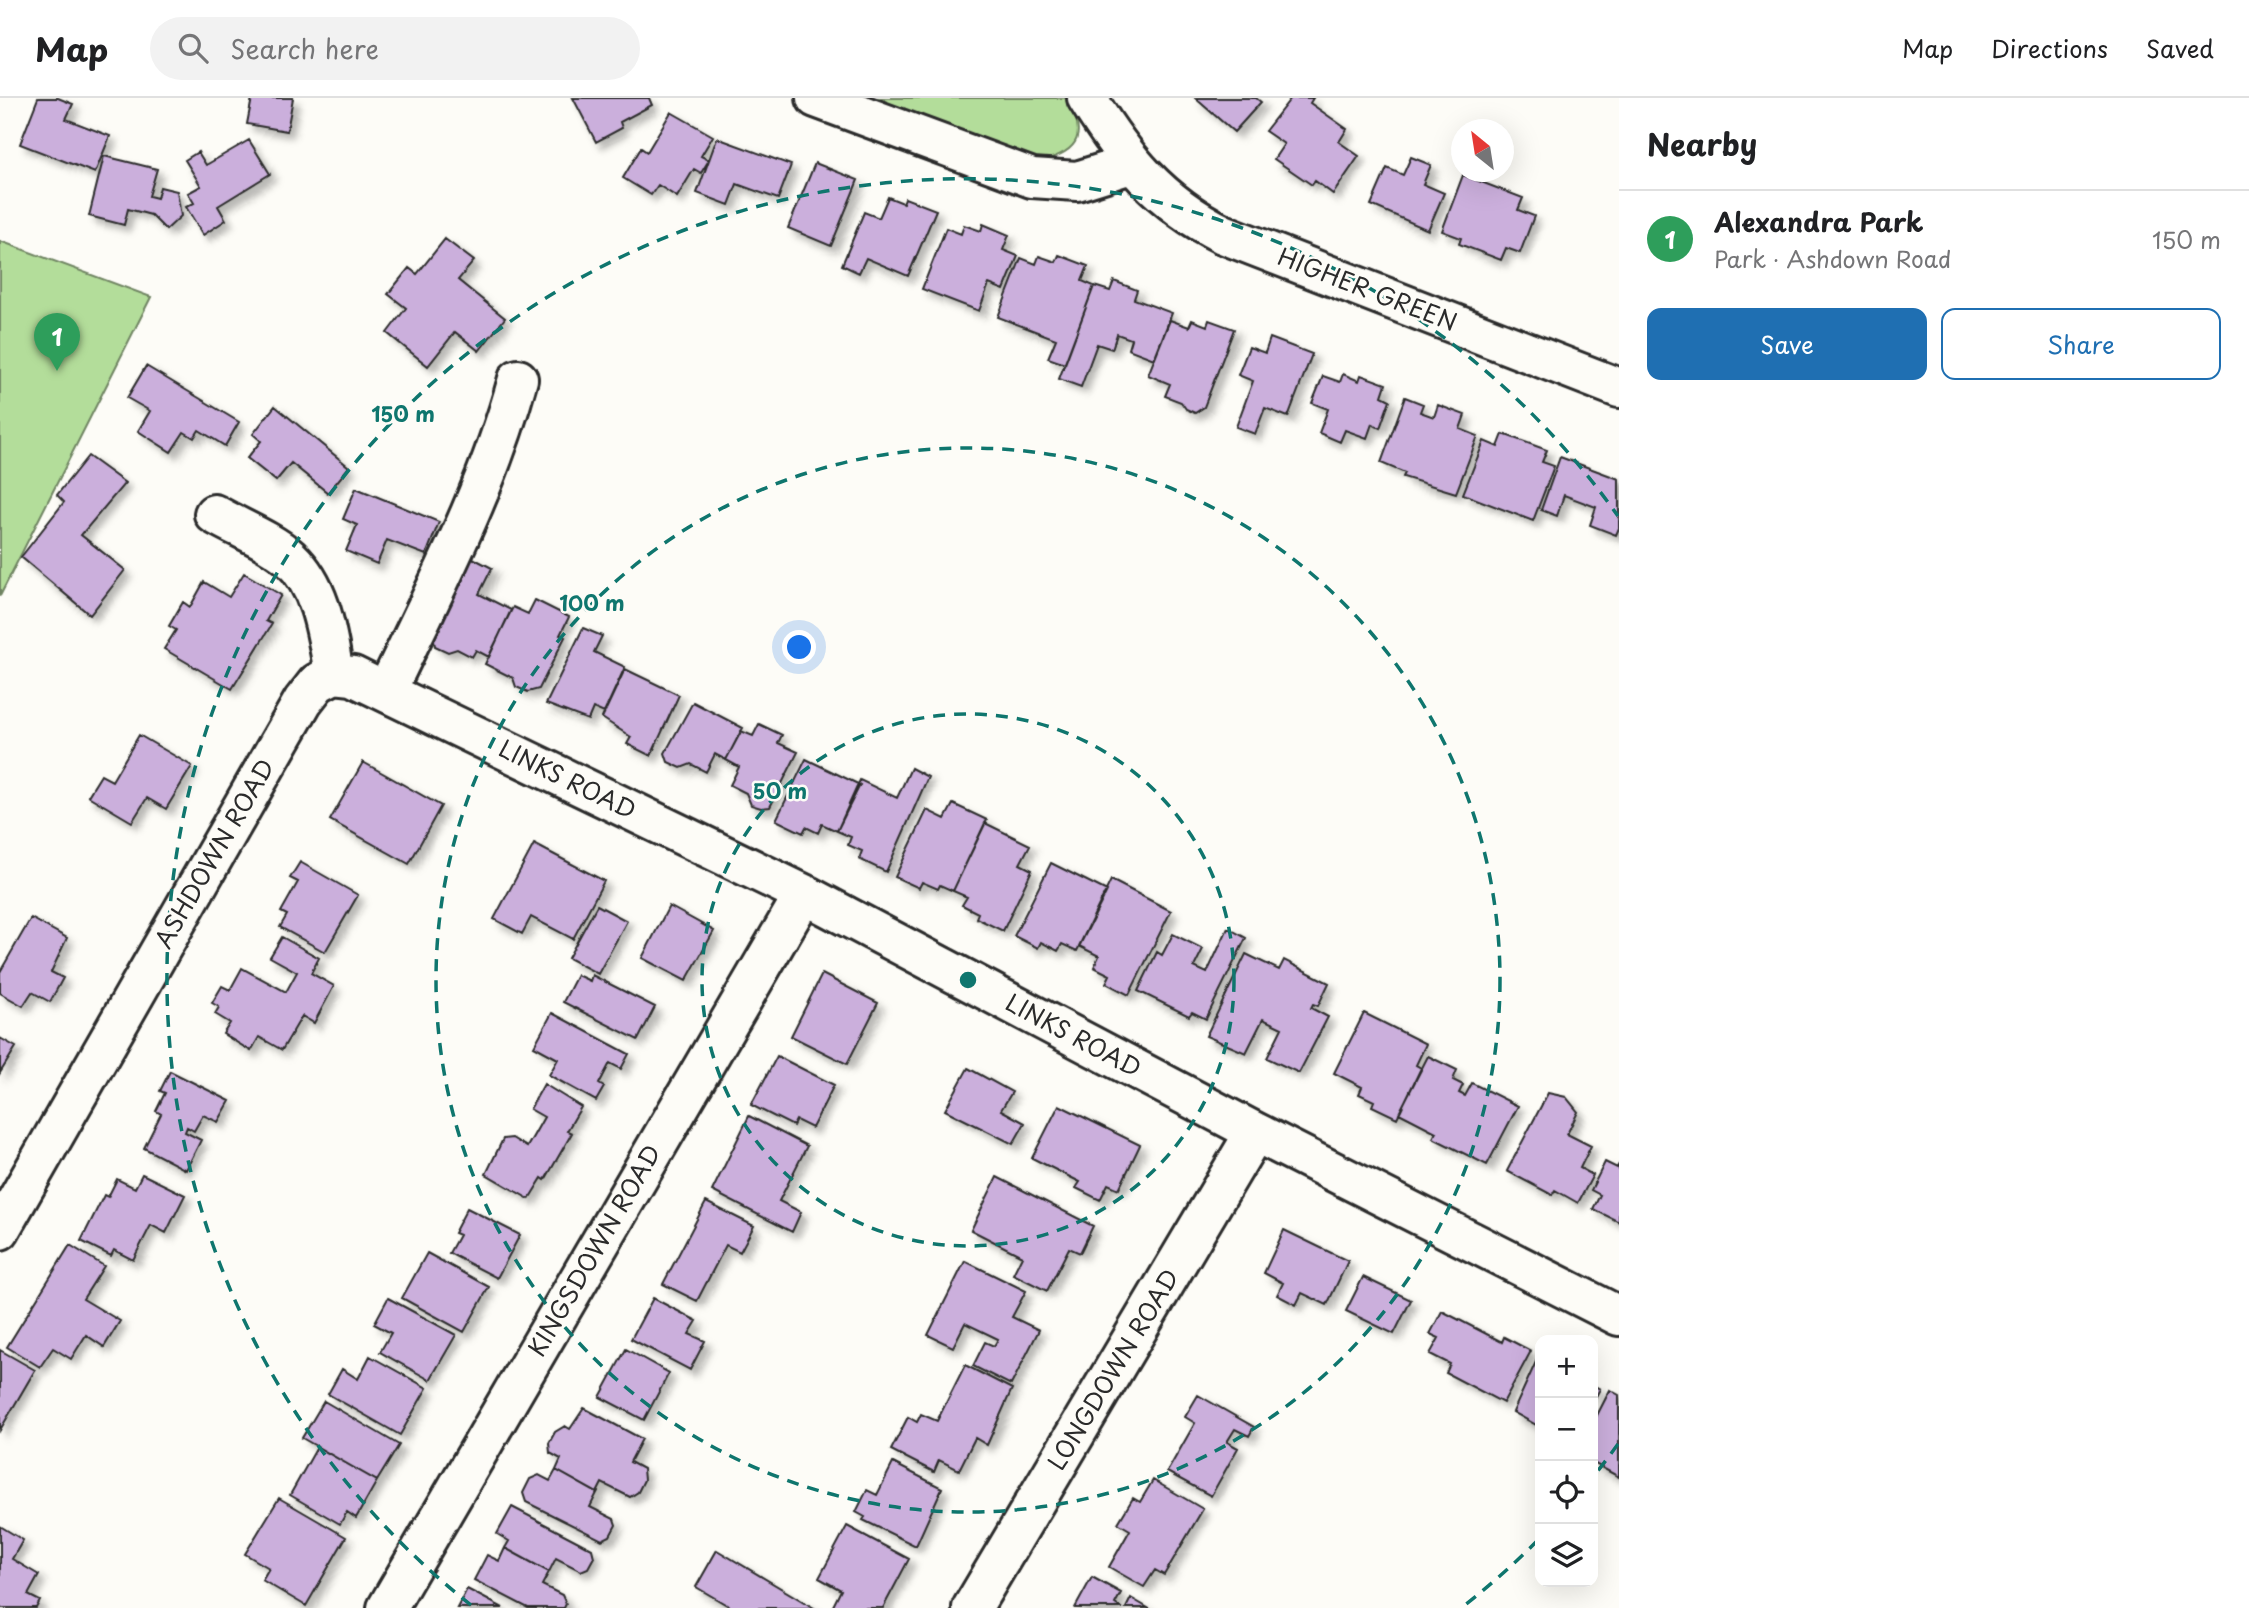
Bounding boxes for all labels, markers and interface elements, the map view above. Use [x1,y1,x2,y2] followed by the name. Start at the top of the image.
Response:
[150,17,640,80] search box
[35,23,108,73] text: Map
[174,29,212,67] icon: search
[230,29,379,68] text: Search here
[1902,30,1953,66] text: Map
[1991,30,2108,66] text: Directions
[2146,30,2214,66] text: Saved
[1451,119,1514,182] north arrow
[1647,121,1757,166] text: Nearby
[1714,202,1923,241] text: Alexandra Park
[1665,222,1676,257] text: 1
[2152,222,2221,257] text: 150 m
[1273,237,1462,339] street label: HIGHER GREEN
[1714,241,1951,276] text: Park · Ashdown Road
[1647,308,1927,380] button: Save
[1941,308,2221,380] button: Share
[34,313,80,371] pin: 1
[371,397,435,429] text: 150 m
[559,586,625,618] text: 100 m
[782,630,816,664] your location
[493,729,643,827] street label: LINKS ROAD
[144,752,282,954] street label: ASHDOWN ROAD
[753,774,807,806] text: 50 m
[956,968,980,992] centre of rings
[1000,983,1148,1085] street label: LINKS ROAD
[518,1137,669,1363] street label: KINGSDOWN ROAD
[1038,1261,1187,1476] street label: LONGDOWN ROAD
[1535,1335,1598,1587] map controls
[1535,1335,1598,1398] button: +
[1535,1398,1598,1461] button: −
[1535,1461,1598,1524] button: locate
[1535,1524,1598,1587] button: layers

